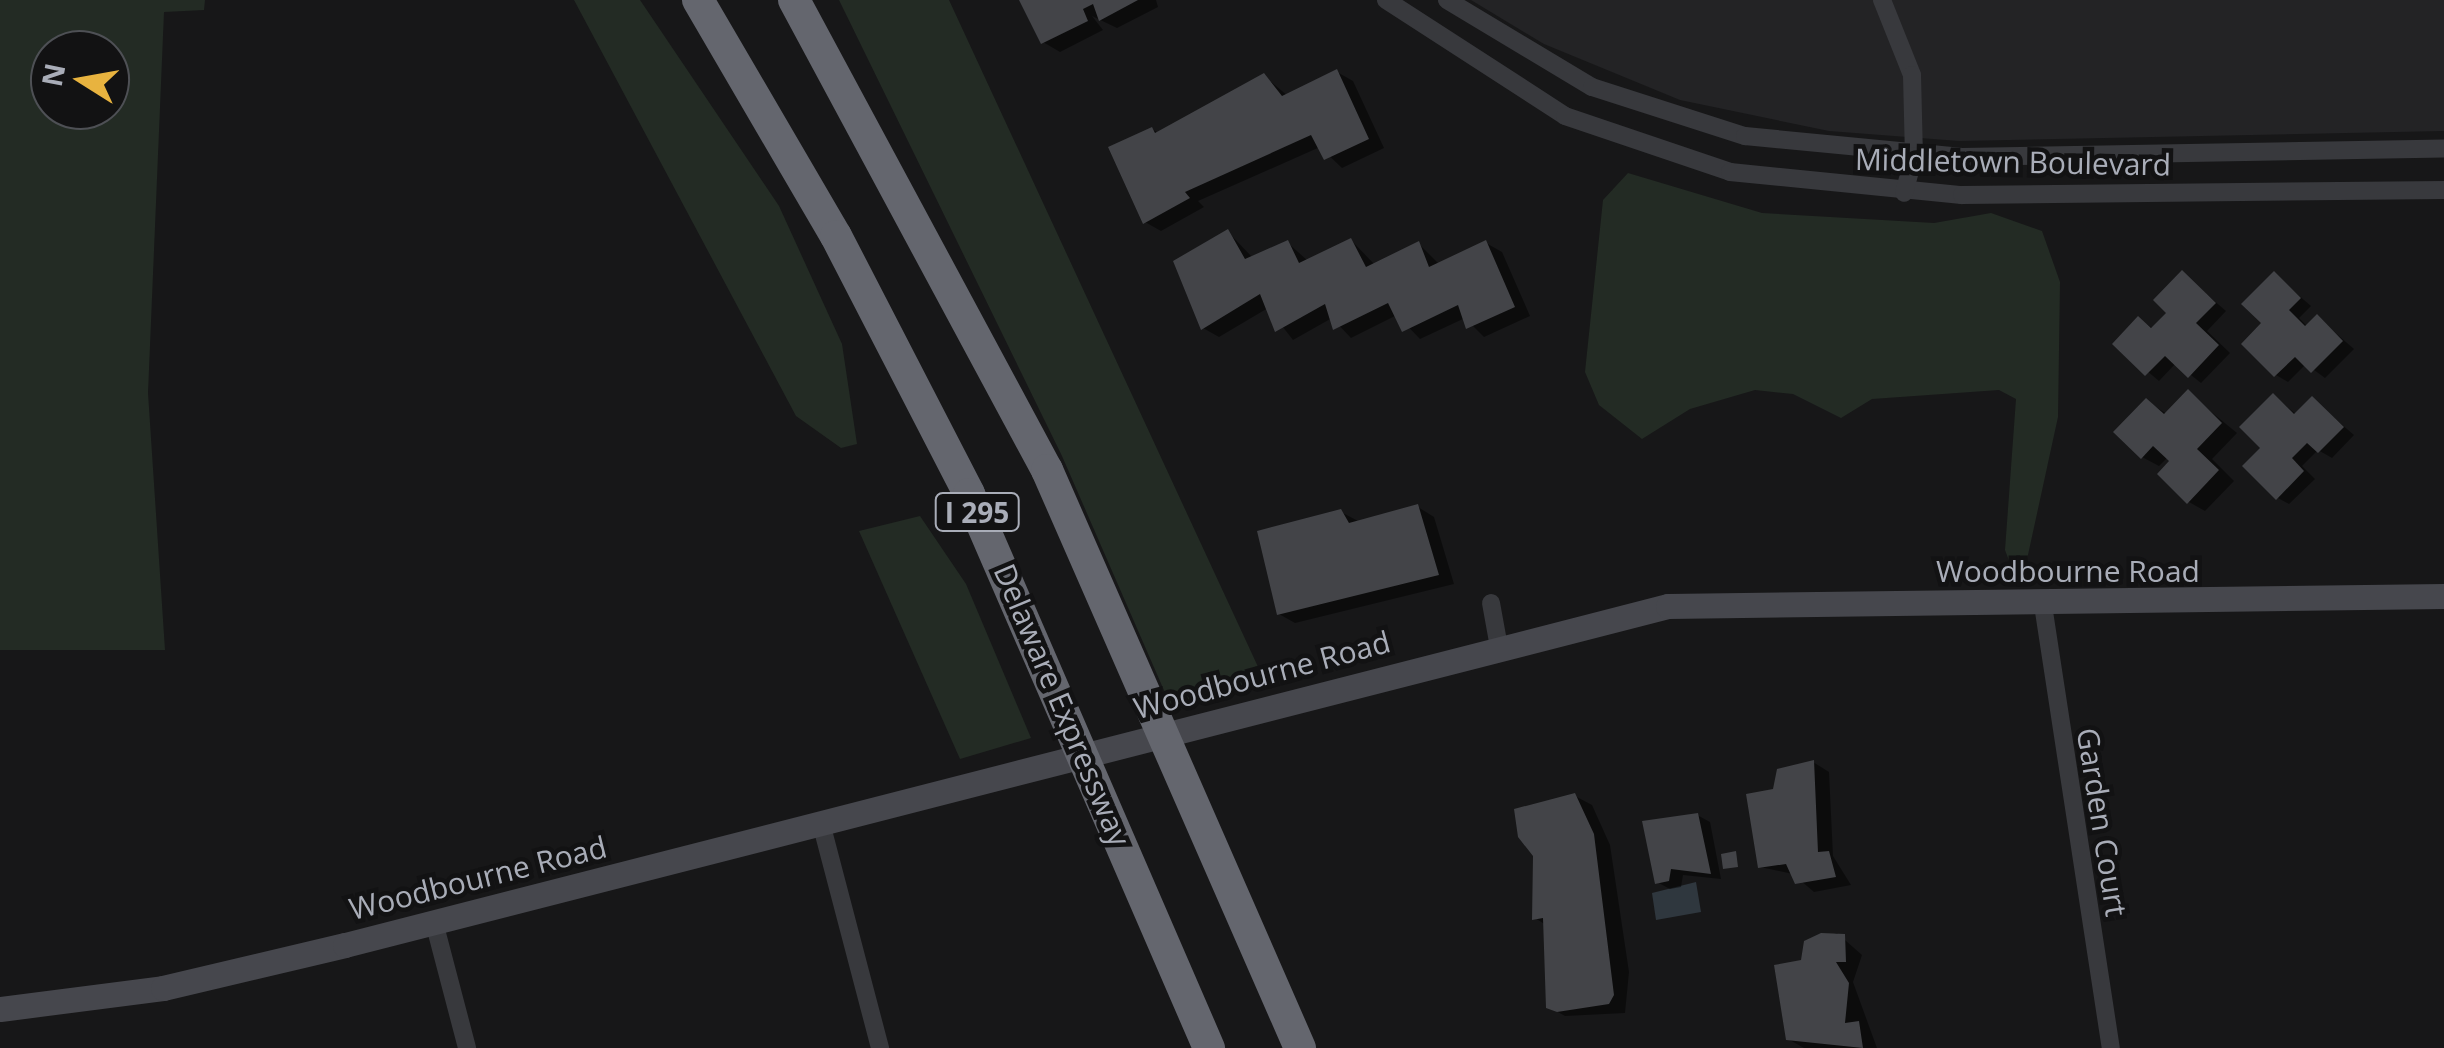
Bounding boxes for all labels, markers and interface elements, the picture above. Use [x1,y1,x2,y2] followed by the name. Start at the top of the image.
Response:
[30,30,130,130] north arrow
[32,60,73,89] text: N
[1855,141,2171,183] street label: Middletown Boulevard
[934,489,1020,535] road number: I 295
[1936,553,2200,589] street label: Woodbourne Road
[986,558,1138,852] street label: Delaware Expressway
[1130,623,1394,727] street label: Woodbourne Road
[2069,725,2135,919] street label: Garden Court
[346,829,610,927] street label: Woodbourne Road

